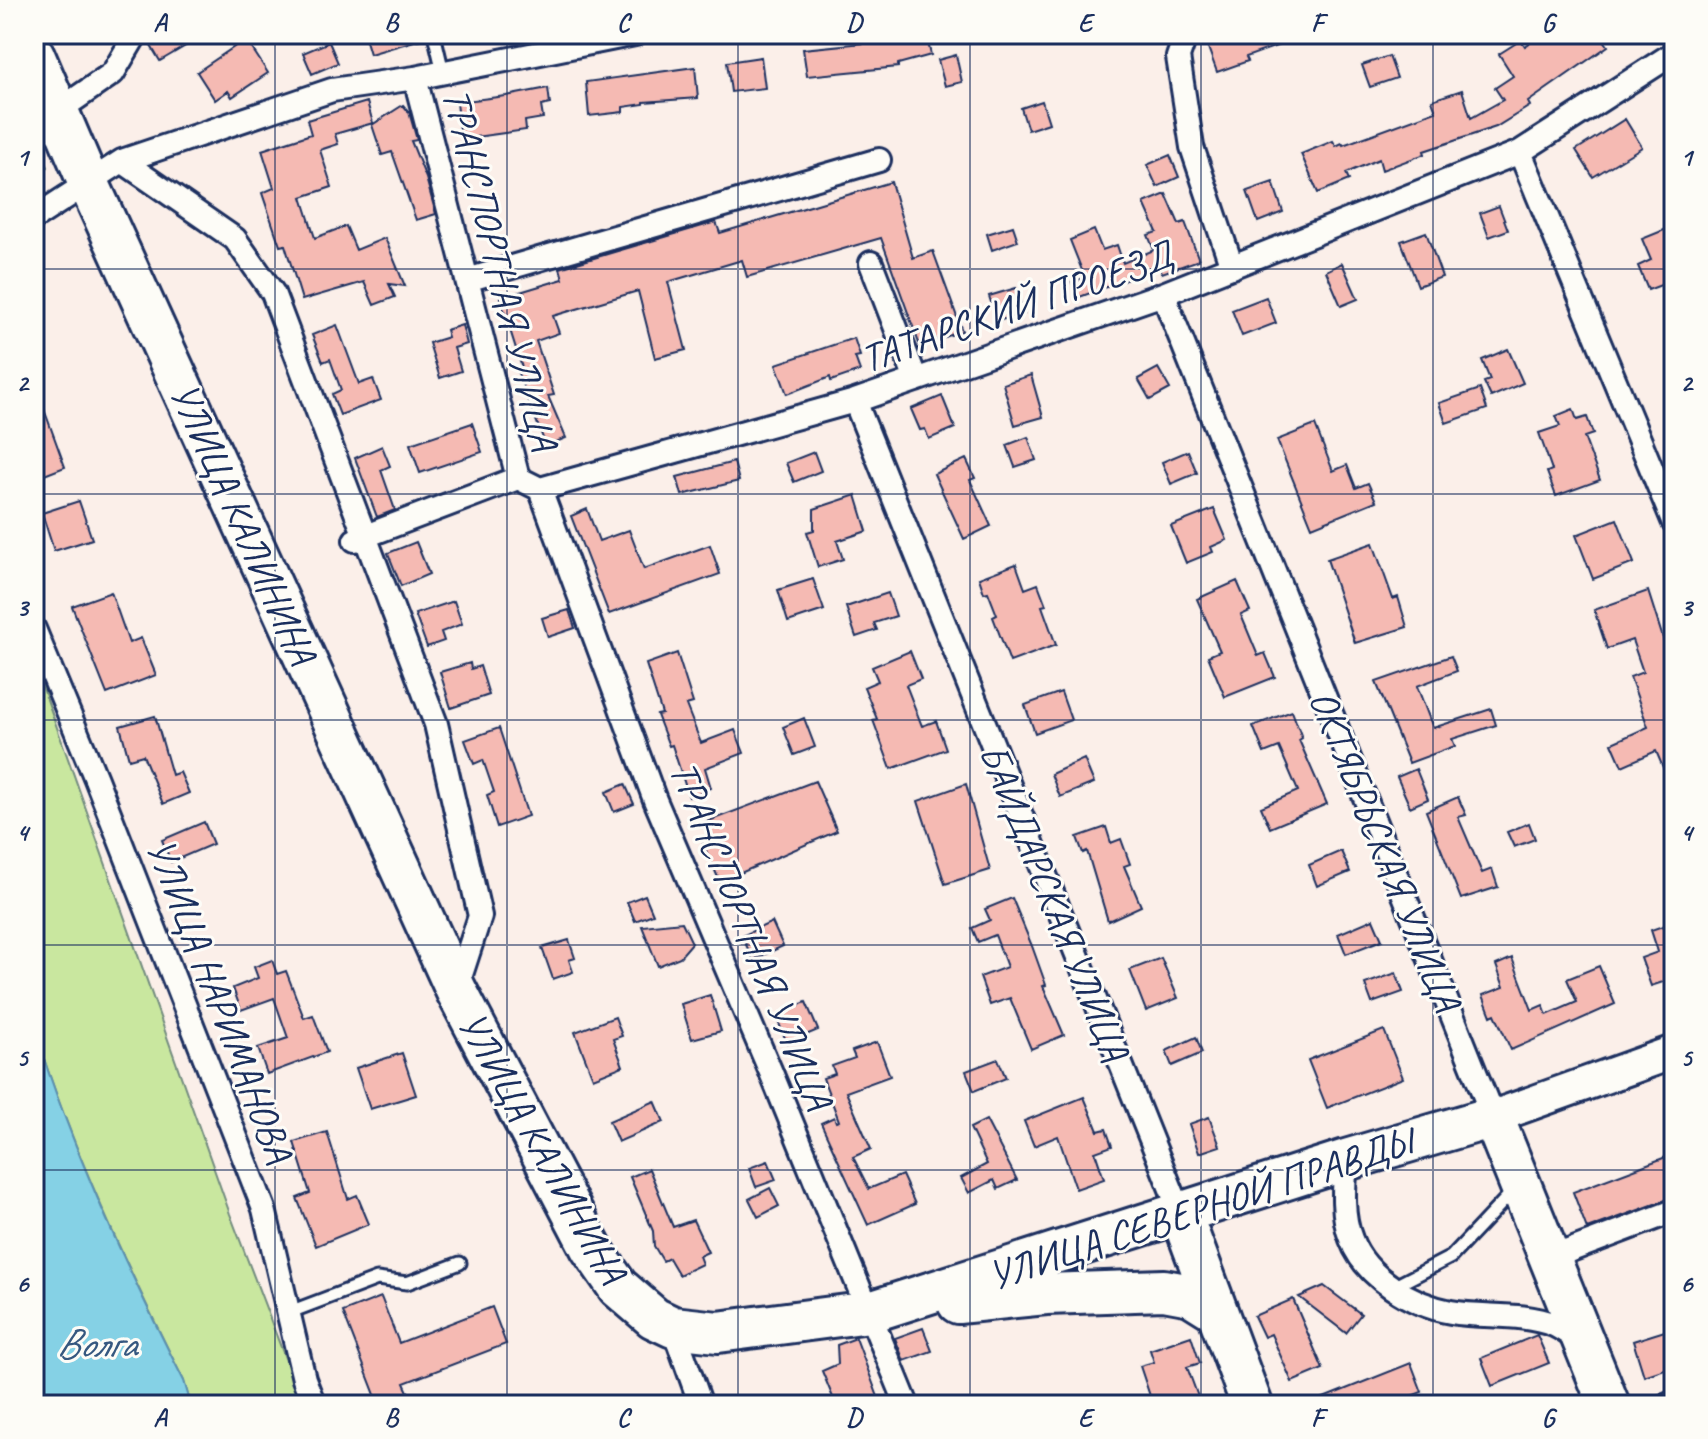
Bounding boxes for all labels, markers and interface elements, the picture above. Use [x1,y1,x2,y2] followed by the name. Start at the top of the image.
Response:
[153,6,168,39] text: A
[384,6,400,39] text: B
[617,6,633,39] text: C
[846,6,864,39] text: D
[1078,6,1096,39] text: E
[1311,6,1329,39] text: F
[1542,6,1558,39] text: G
[431,83,570,457] street label: ТРАНСПОРТНАЯ УЛИЦА
[16,141,31,174] text: 1
[1680,141,1695,174] text: 1
[854,229,1181,384] street label: ТАТАРСКИЙ ПРОЕЗД
[16,366,30,399] text: 2
[1680,366,1694,399] text: 2
[159,375,328,674] street label: УЛИЦА КАЛИНИНА
[16,591,30,624] text: 3
[1680,591,1694,624] text: 3
[1298,683,1473,1020] street label: ОКТЯБРЬСКАЯ УЛИЦА
[968,737,1141,1069] street label: БАЙДАРСКАЯ УЛИЦА
[658,754,844,1118] street label: ТРАНСПОРТНАЯ УЛИЦА
[16,816,31,849] text: 4
[1680,816,1695,849] text: 4
[135,831,305,1170] street label: УЛИЦА НАРИМАНОВА
[447,1003,638,1294] street label: УЛИЦА КАЛИНИНА
[16,1041,30,1074] text: 5
[1680,1041,1694,1074] text: 5
[982,1115,1425,1301] street label: УЛИЦА СЕВЕРНОЙ ПРАВДЫ
[16,1267,30,1300] text: 6
[1680,1267,1694,1300] text: 6
[56,1317,140,1370] water label: Волга
[153,1401,168,1434] text: A
[384,1401,400,1434] text: B
[617,1401,633,1434] text: C
[846,1401,864,1434] text: D
[1078,1401,1096,1434] text: E
[1311,1401,1329,1434] text: F
[1542,1401,1558,1434] text: G

